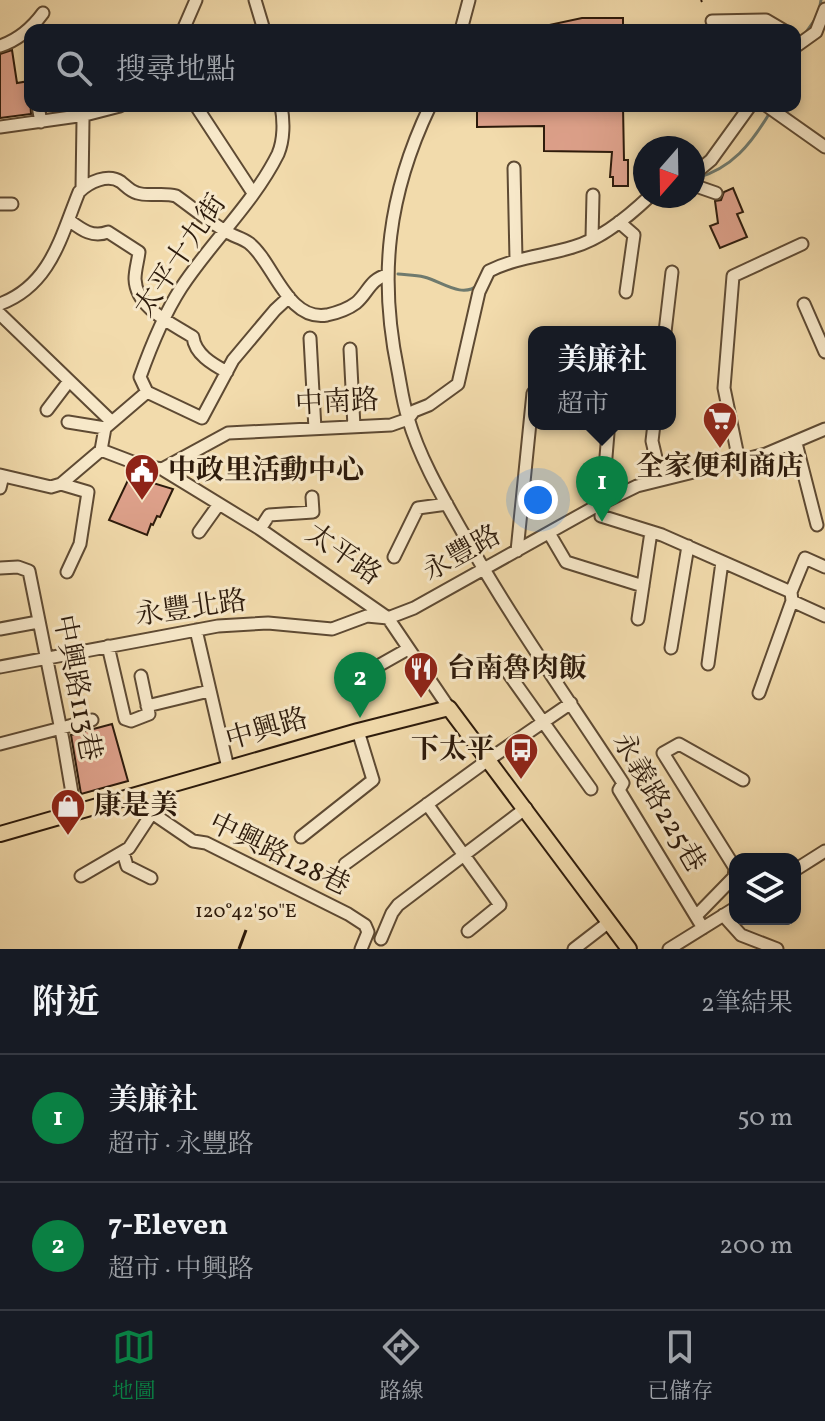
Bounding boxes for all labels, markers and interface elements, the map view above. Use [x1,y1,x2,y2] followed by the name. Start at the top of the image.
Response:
[24,24,801,112] search box
[52,46,96,90] icon: search
[116,50,236,92] text: 搜尋地點
[633,136,705,208] north arrow
[126,187,236,325] street label: 太平十九街
[528,326,676,430] popup
[557,340,647,382] text: 美廉社
[294,381,380,425] street label: 中南路
[557,387,609,423] text: 超市
[701,400,739,450] supermarket icon: 全家便利商店
[636,448,804,487] place label: 全家便利商店
[123,452,161,502] public building icon: 中政里活動中心
[168,452,364,491] place label: 中政里活動中心
[576,456,628,522] pin: 1
[518,480,558,520] your location
[297,515,389,595] street label: 太平路
[416,517,508,591] street label: 永豐路
[133,582,249,636] street label: 永豐北路
[43,612,109,764] street label: 中興路113巷
[402,650,440,700] restaurant icon: 台南魯肉飯
[447,650,587,689] place label: 台南魯肉飯
[334,652,386,718] pin: 2
[221,700,313,760] street label: 中興路
[602,726,714,880] street label: 永義路225巷
[411,731,495,770] place label: 下太平
[502,731,540,781] bus stop icon: 下太平
[49,787,87,837] shop icon: 康是美
[94,787,178,826] place label: 康是美
[202,804,356,906] street label: 中興路128巷
[729,853,801,925] map controls
[729,853,801,925] button: layers
[195,898,297,926] text: 120°42'50"E
[32,981,100,1028] text: 附近
[701,986,793,1022] text: 2筆結果
[108,1080,198,1122] text: 美廉社
[53,1100,63,1136] text: 1
[737,1100,793,1136] text: 50 m
[108,1127,254,1163] text: 超市 · 永豐路
[108,1205,228,1247] text: 7-Eleven
[51,1228,65,1264] text: 2
[719,1228,793,1264] text: 200 m
[108,1252,254,1288] text: 超市 · 中興路
[112,1325,156,1408] tab: 地圖
[379,1325,423,1408] tab: 路線
[647,1325,713,1408] tab: 已儲存

